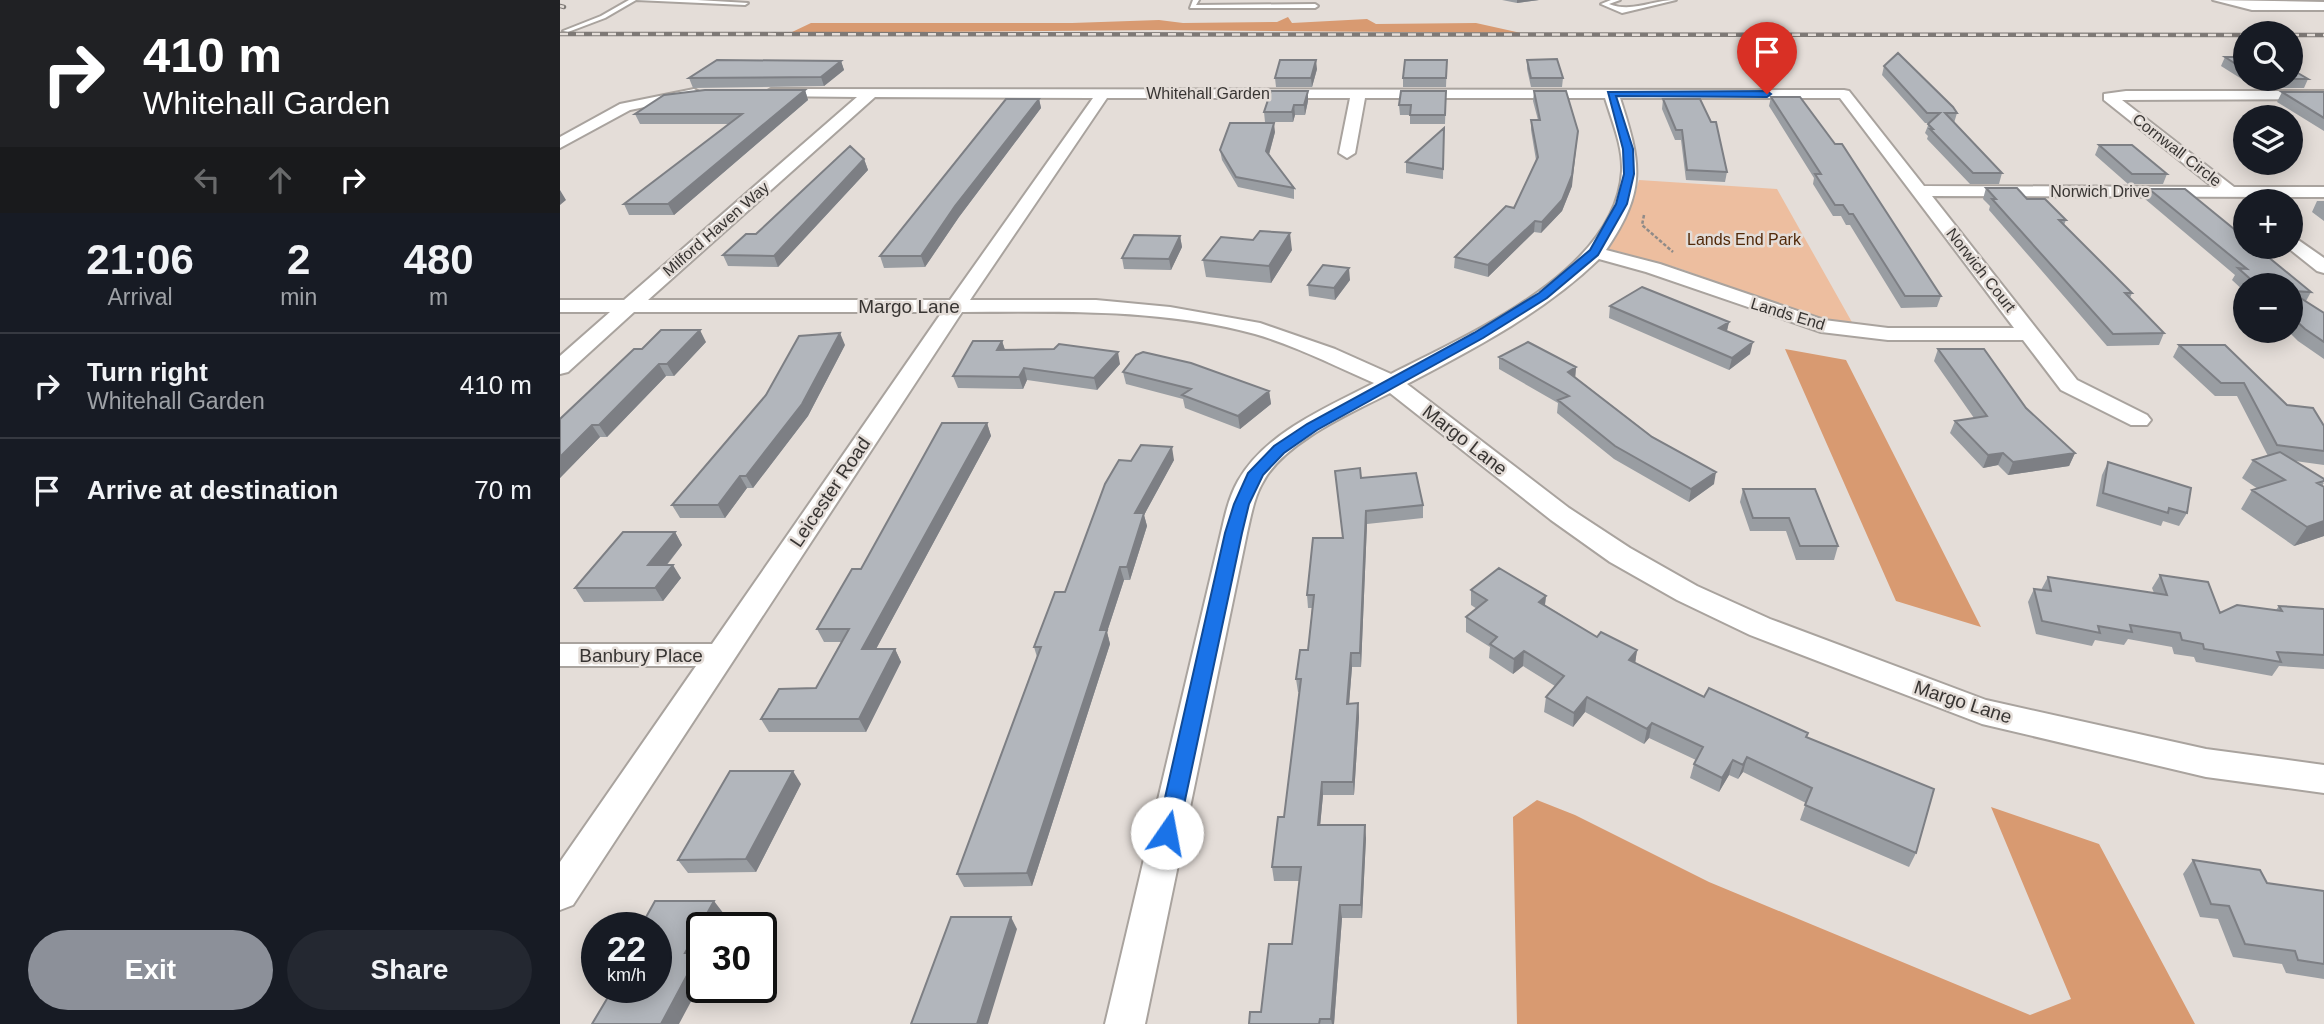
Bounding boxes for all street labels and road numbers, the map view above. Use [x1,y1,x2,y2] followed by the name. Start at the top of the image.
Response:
[1146,85,1270,102] street label: Whitehall Garden
[2129,110,2225,190] street label: Cornwall Circle
[660,178,772,280] street label: Milford Haven Way
[2050,183,2150,200] street label: Norwich Drive
[1943,225,2019,316] street label: Norwich Court
[1749,295,1827,333] street label: Lands End
[858,296,960,317] street label: Margo Lane
[1419,401,1511,479] street label: Margo Lane
[786,433,874,551] street label: Leicester Road
[579,645,703,666] street label: Banbury Place
[1912,676,2014,728] street label: Margo Lane

